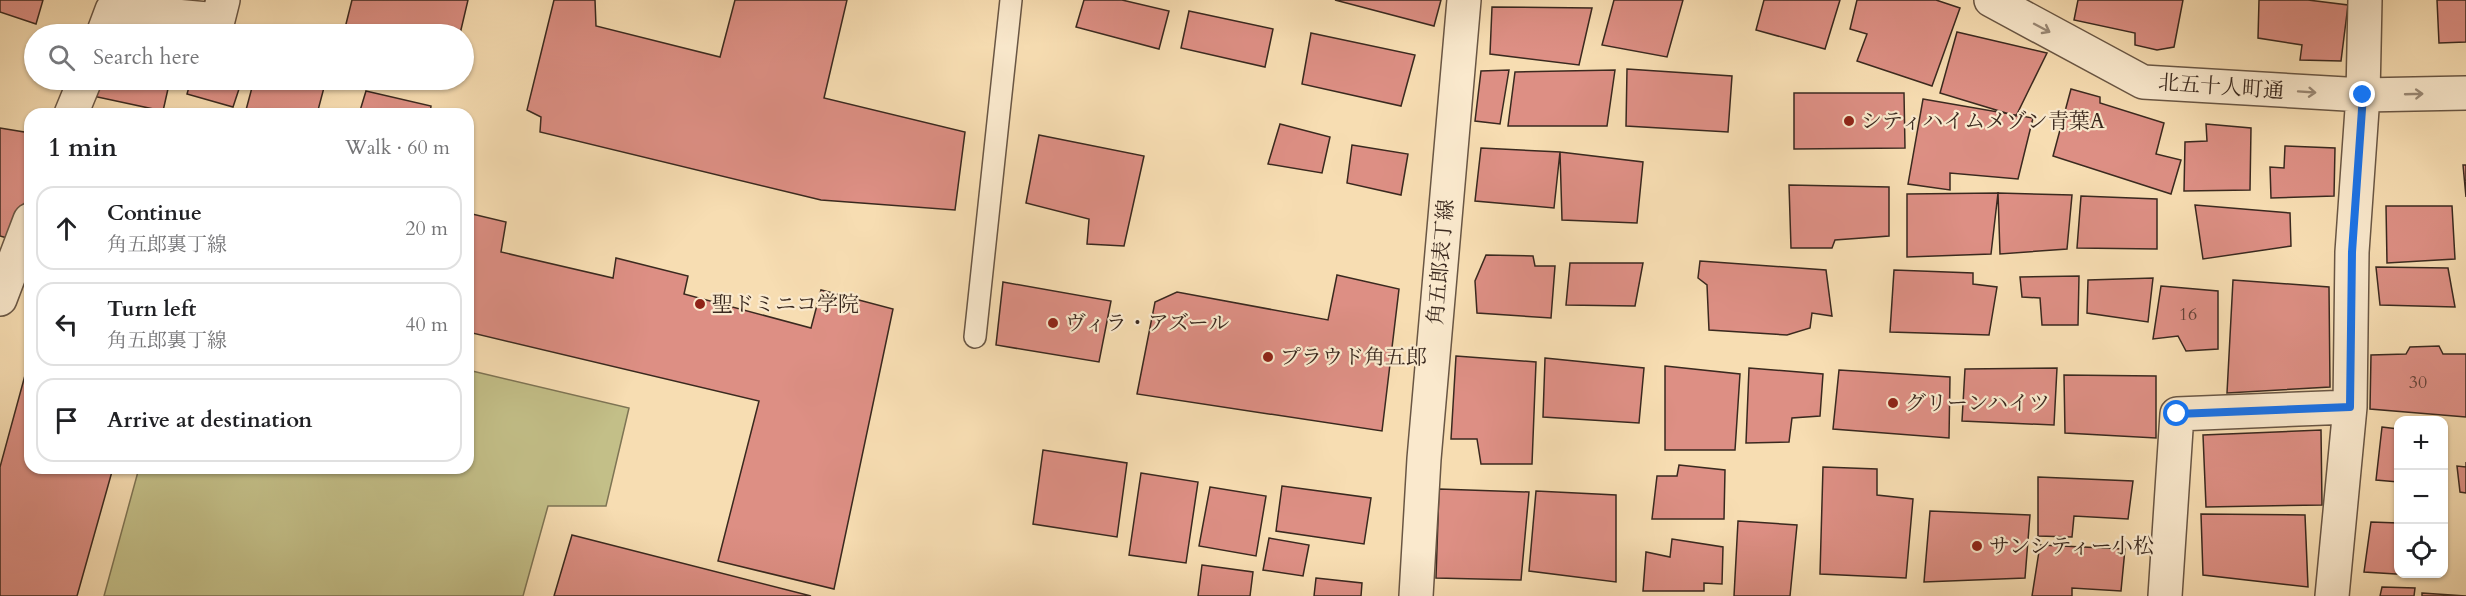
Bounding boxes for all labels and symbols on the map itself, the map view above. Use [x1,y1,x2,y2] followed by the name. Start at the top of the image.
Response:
[2033,23,2051,34] one-way arrow
[2157,68,2285,106] street label: 北五十人町通
[2349,81,2375,107] route end
[2297,87,2317,98] one-way arrow
[2404,88,2424,100] one-way arrow
[1861,107,2105,136] place label: シティハイムメゾン青葉A
[1842,114,1856,128] marker: シティハイムメゾン青葉A
[1421,198,1461,326] street label: 角五郎表丁線
[712,290,859,319] place label: 聖ドミニコ学院
[693,297,707,311] marker: 聖ドミニコ学院
[2179,302,2197,327] house number: 16
[1065,309,1229,338] place label: ヴィラ・アズール
[1046,316,1060,330] marker: ヴィラ・アズール
[1280,343,1427,372] place label: プラウド角五郎
[1261,350,1275,364] marker: プラウド角五郎
[2409,370,2427,395] house number: 30
[1905,389,2050,418] place label: グリーンハイツ
[1886,396,1900,410] marker: グリーンハイツ
[2163,400,2189,426] route start
[1989,532,2154,561] place label: サンシティー小松
[1970,539,1984,553] marker: サンシティー小松

